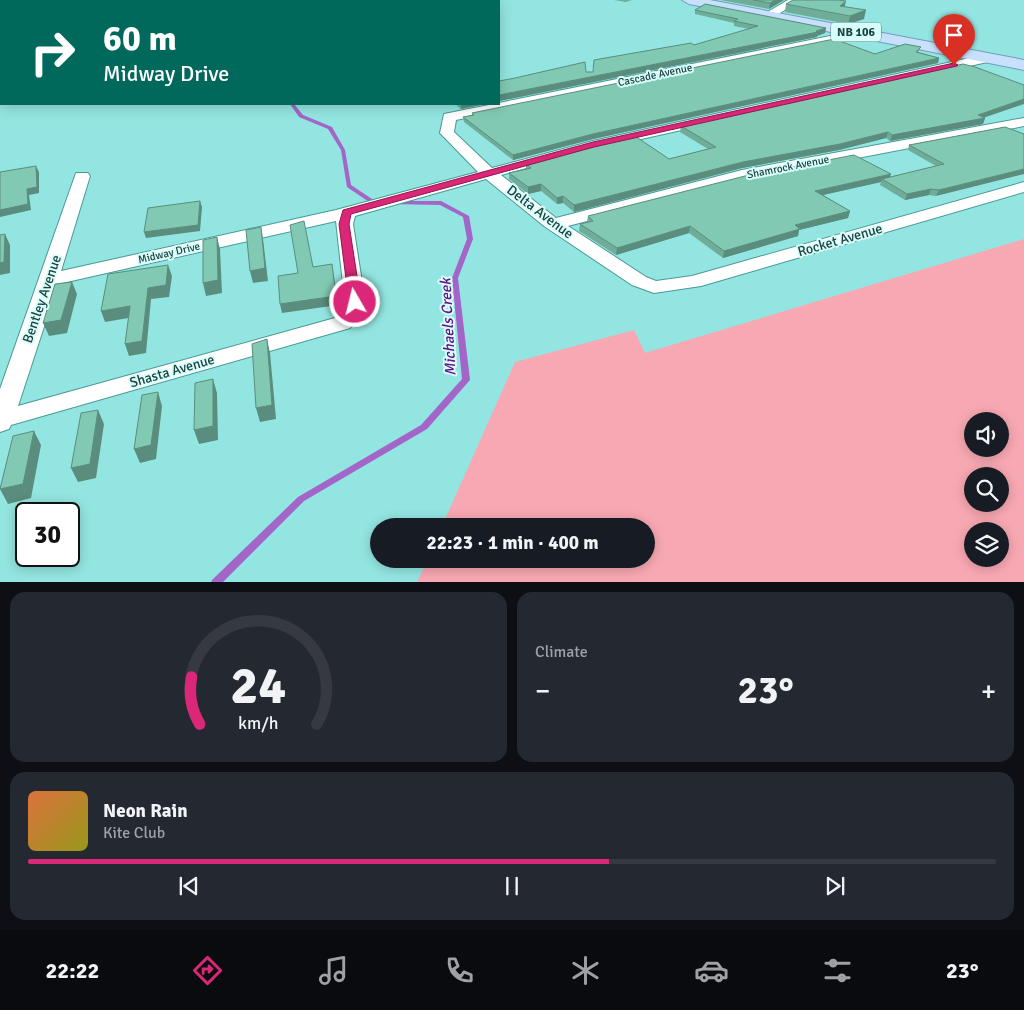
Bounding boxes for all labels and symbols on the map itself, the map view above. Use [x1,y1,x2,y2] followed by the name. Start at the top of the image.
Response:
[933,14,975,65] pin
[831,22,881,42] road number: NB 106
[617,61,693,89] street label: Cascade Avenue
[746,153,830,181] street label: Shamrock Avenue
[503,181,577,243] street label: Delta Avenue
[796,220,884,260] street label: Rocket Avenue
[137,240,201,266] street label: Midway Drive
[19,253,65,345] street label: Bentley Avenue
[328,275,380,327] position arrow
[436,276,460,376] water label: Michaels Creek
[128,351,216,391] street label: Shasta Avenue
[15,502,80,567] speed limit sign: 30

